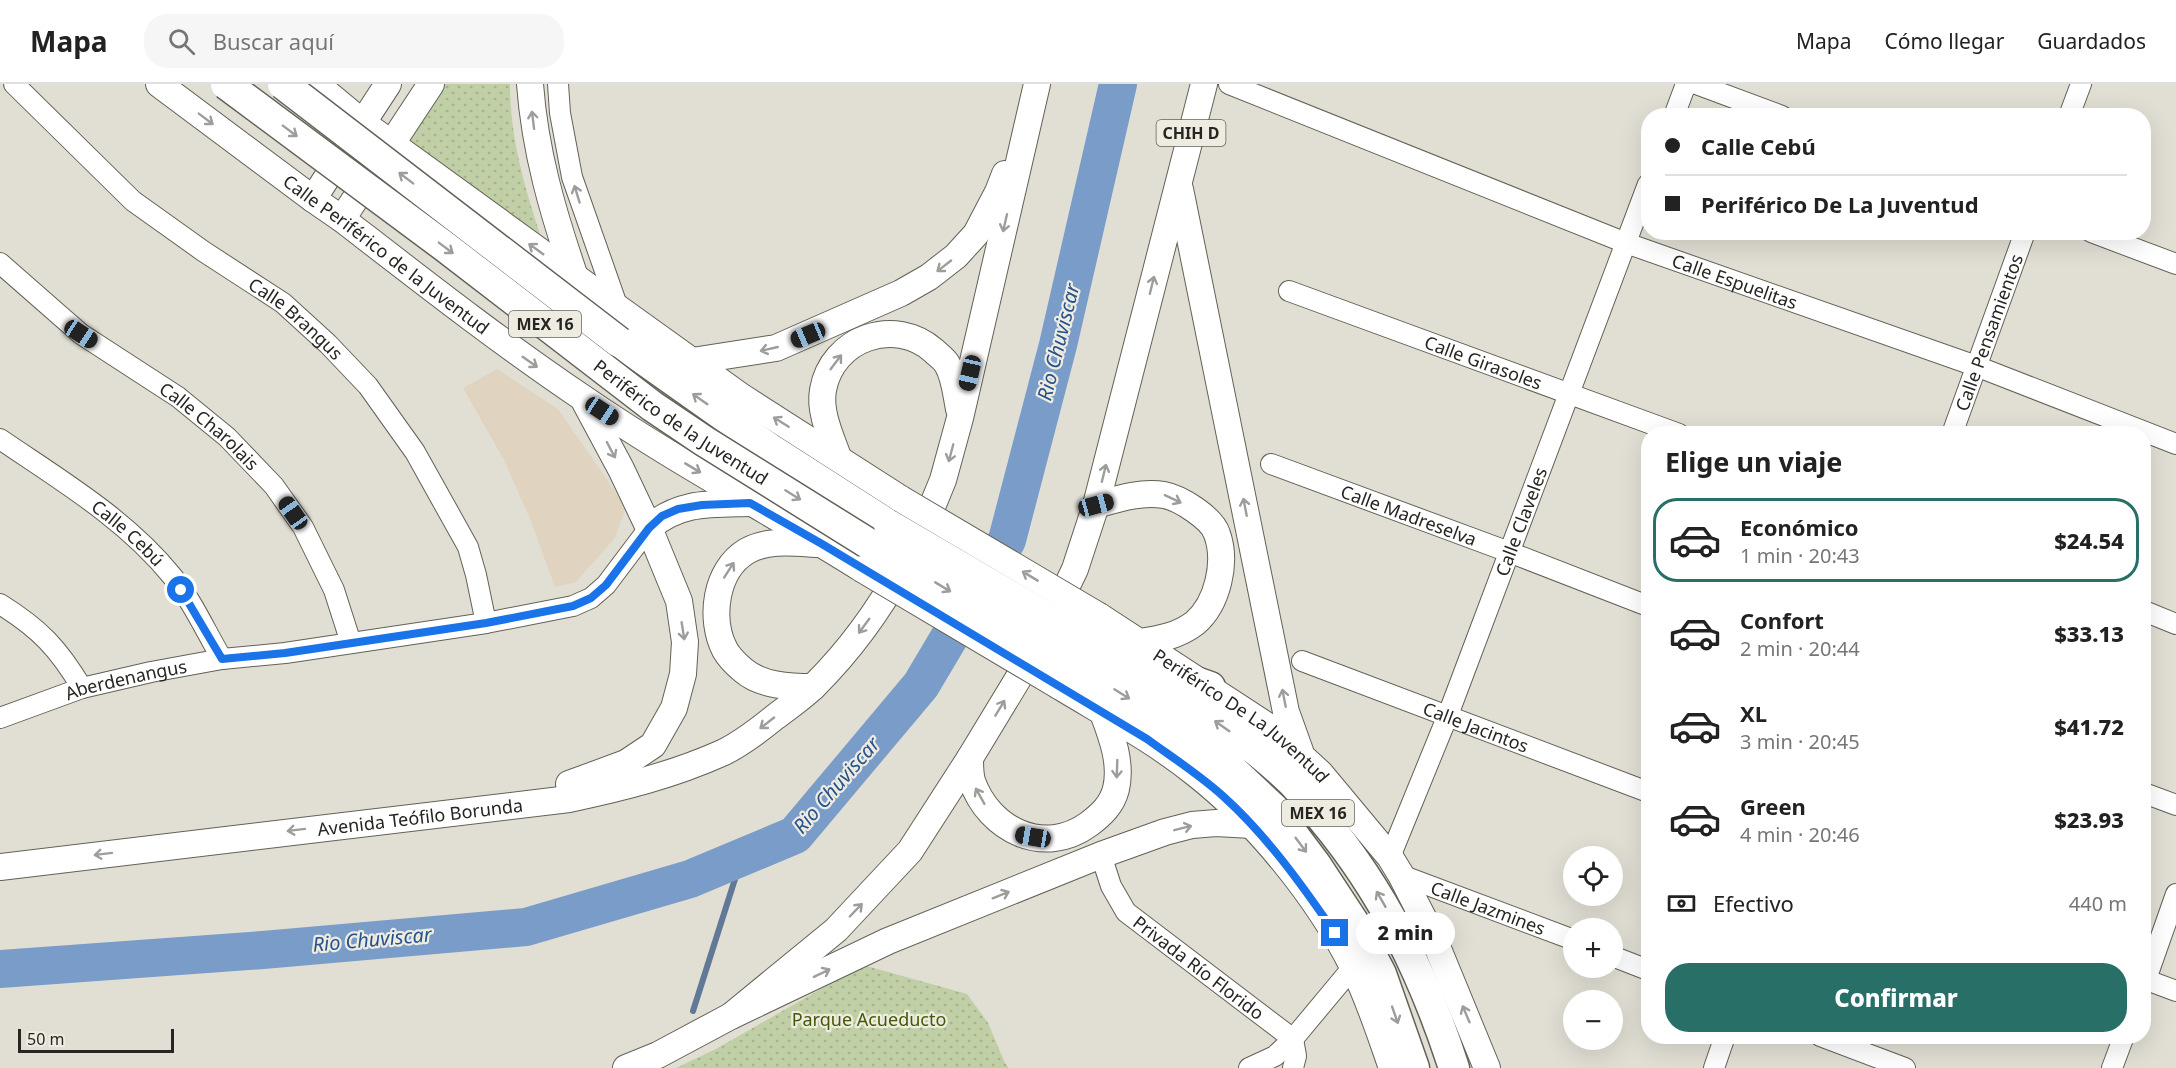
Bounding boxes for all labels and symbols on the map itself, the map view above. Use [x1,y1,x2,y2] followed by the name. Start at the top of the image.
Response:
[527,110,538,130] one-way arrow
[198,112,214,125] one-way arrow
[1156,120,1226,146] road number: CHIH D
[282,125,298,137] one-way arrow
[278,169,494,339] street label: Calle Periférico de la Juventud
[398,172,414,185] one-way arrow
[571,185,582,204] one-way arrow
[999,213,1011,232] one-way arrow
[438,242,454,254] one-way arrow
[528,243,544,255] one-way arrow
[1669,248,1801,314] street label: Calle Espuelitas
[1949,251,2028,414] street label: Calle Pensamientos
[936,259,952,272] one-way arrow
[244,272,348,365] street label: Calle Brangus
[1147,275,1159,294] one-way arrow
[1030,280,1086,403] water label: Rio Chuviscar
[509,311,581,337] road number: MEX 16
[61,317,101,351] car
[788,320,828,350] car
[1421,330,1545,395] street label: Calle Girasoles
[760,344,779,356] one-way arrow
[957,353,983,393] car
[589,354,773,490] street label: Periférico de la Juventud
[522,355,538,368] one-way arrow
[830,355,842,371] one-way arrow
[155,376,264,475] street label: Calle Charolais
[692,393,709,405] one-way arrow
[582,394,622,428] car
[773,415,790,427] one-way arrow
[606,441,617,459] one-way arrow
[944,444,956,463] one-way arrow
[684,463,701,475] one-way arrow
[1099,464,1111,483] one-way arrow
[1489,464,1552,579] street label: Calle Claveles
[1338,479,1480,551] street label: Calle Madreselva
[784,489,801,501] one-way arrow
[1076,492,1116,518] car
[275,493,311,533] car
[87,494,170,571] street label: Calle Cebú
[1164,494,1182,506] one-way arrow
[1239,498,1250,518] one-way arrow
[723,562,736,579] one-way arrow
[1022,569,1039,581] one-way arrow
[167,576,194,603] route start
[934,581,951,593] one-way arrow
[857,618,870,634] one-way arrow
[678,620,689,640] one-way arrow
[1149,643,1335,787] street label: Periférico De La Juventud
[61,654,189,705] street label: Aberdenangus
[1113,688,1130,700] one-way arrow
[1277,689,1289,708] one-way arrow
[1420,696,1532,758] street label: Calle Jacintos
[995,700,1007,717] one-way arrow
[760,717,776,730] one-way arrow
[1214,720,1230,732] one-way arrow
[787,730,886,839] water label: Rio Chuviscar
[1111,759,1122,779] one-way arrow
[974,788,986,805] one-way arrow
[316,793,524,841] street label: Avenida Teófilo Borunda
[1282,800,1354,826] road number: MEX 16
[1174,821,1193,833] one-way arrow
[287,825,307,836] one-way arrow
[1014,825,1052,849] car
[1295,837,1308,853] one-way arrow
[93,849,113,860] one-way arrow
[1427,875,1549,940] street label: Calle Jazmines
[991,889,1009,900] one-way arrow
[1374,891,1386,908] one-way arrow
[848,903,863,918] one-way arrow
[1128,910,1269,1025] street label: Privada Río Florido
[1356,912,1455,954] callout: 2 min
[1321,919,1348,946] route end
[311,920,434,958] water label: Rio Chuviscar
[812,966,830,978] one-way arrow
[1391,1005,1402,1024] one-way arrow
[1459,1005,1471,1023] one-way arrow
[792,1007,946,1031] park label: Parque Acueducto
[18,1026,174,1054] scale bar

